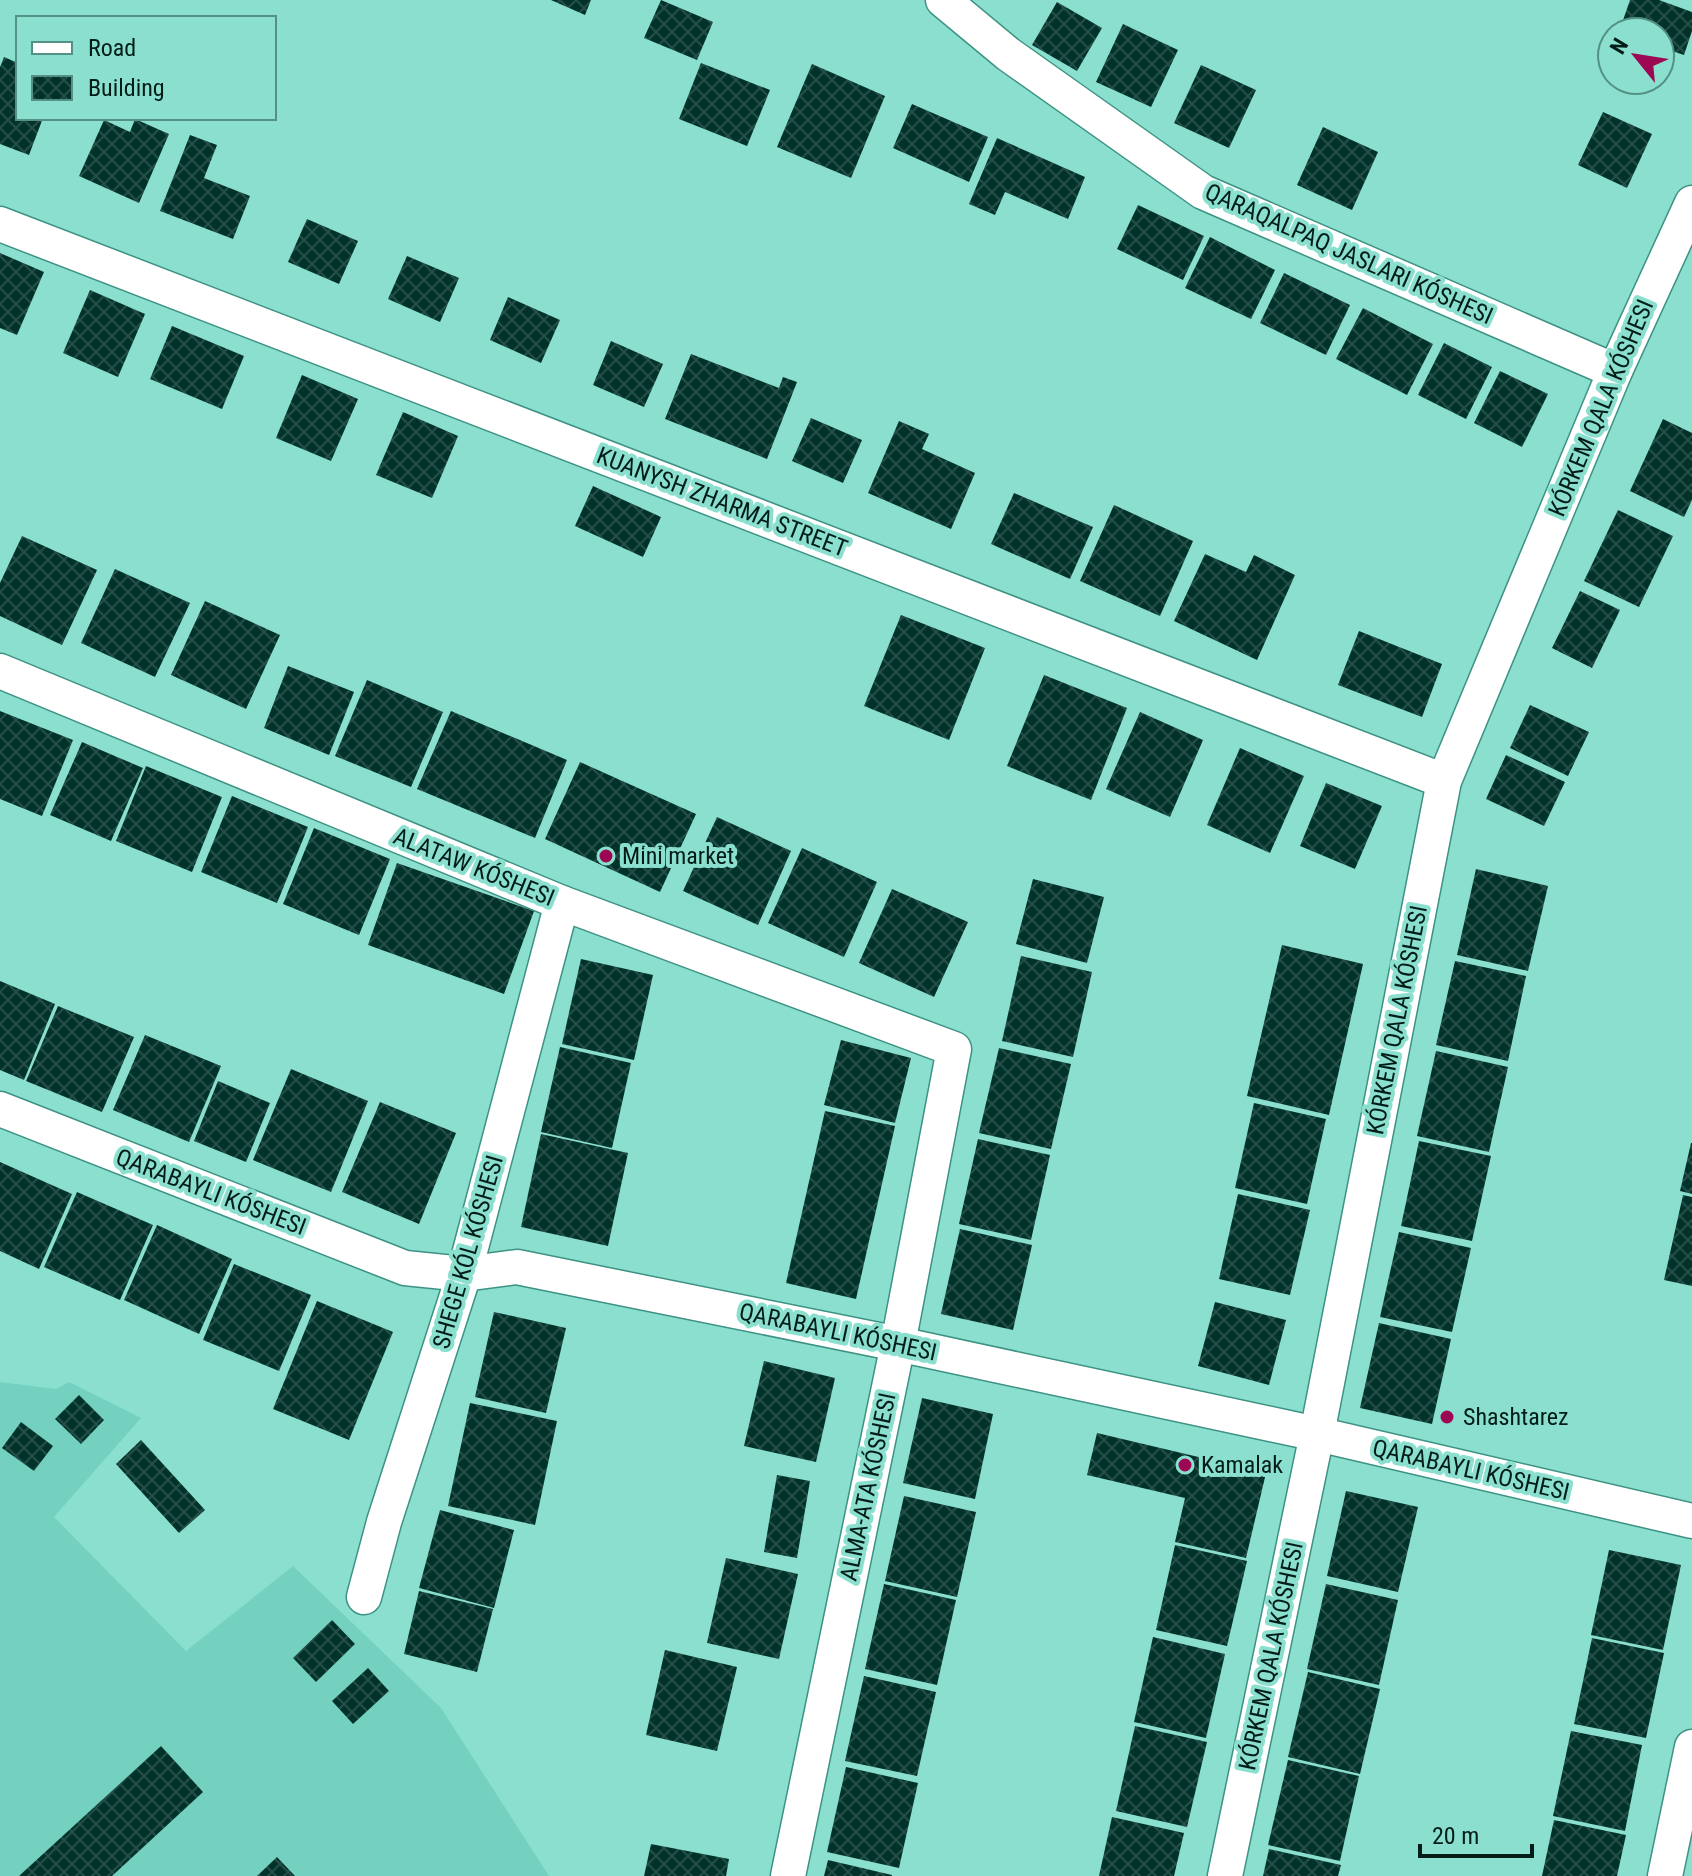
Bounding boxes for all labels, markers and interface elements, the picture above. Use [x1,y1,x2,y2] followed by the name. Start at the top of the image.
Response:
[16,16,276,120] legend
[1596,16,1676,96] north arrow
[88,34,136,62] text: Road
[1605,34,1633,58] text: N
[88,74,165,102] text: Building
[1201,178,1497,330] street label: QARAQALPAQ JASLARI KÓSHESI
[1543,295,1659,521] street label: KÓRKEM QALA KÓSHESI
[593,441,851,563] street label: KUANYSH ZHARMA STREET
[389,822,559,912] street label: ALATAW KÓSHESI
[622,842,734,870] place label: Mini market
[597,847,615,865] marker: Mini market
[1361,903,1433,1137] street label: KÓRKEM QALA KÓSHESI
[112,1143,310,1241] street label: QARABAYLI KÓSHESI
[427,1152,509,1352] street label: SHEGE KÓL KÓSHESI
[737,1297,939,1367] street label: QARABAYLI KÓSHESI
[834,1390,902,1584] street label: ALMA-ATA KÓSHESI
[1463,1403,1569,1431] place label: Shashtarez
[1438,1408,1456,1426] marker: Shashtarez
[1370,1434,1572,1506] street label: QARABAYLI KÓSHESI
[1201,1451,1283,1479] place label: Kamalak
[1176,1456,1194,1474] marker: Kamalak
[1233,1539,1309,1773] street label: KÓRKEM QALA KÓSHESI
[1420,1808,1532,1858] scale bar
[1432,1822,1479,1850] text: 20 m

